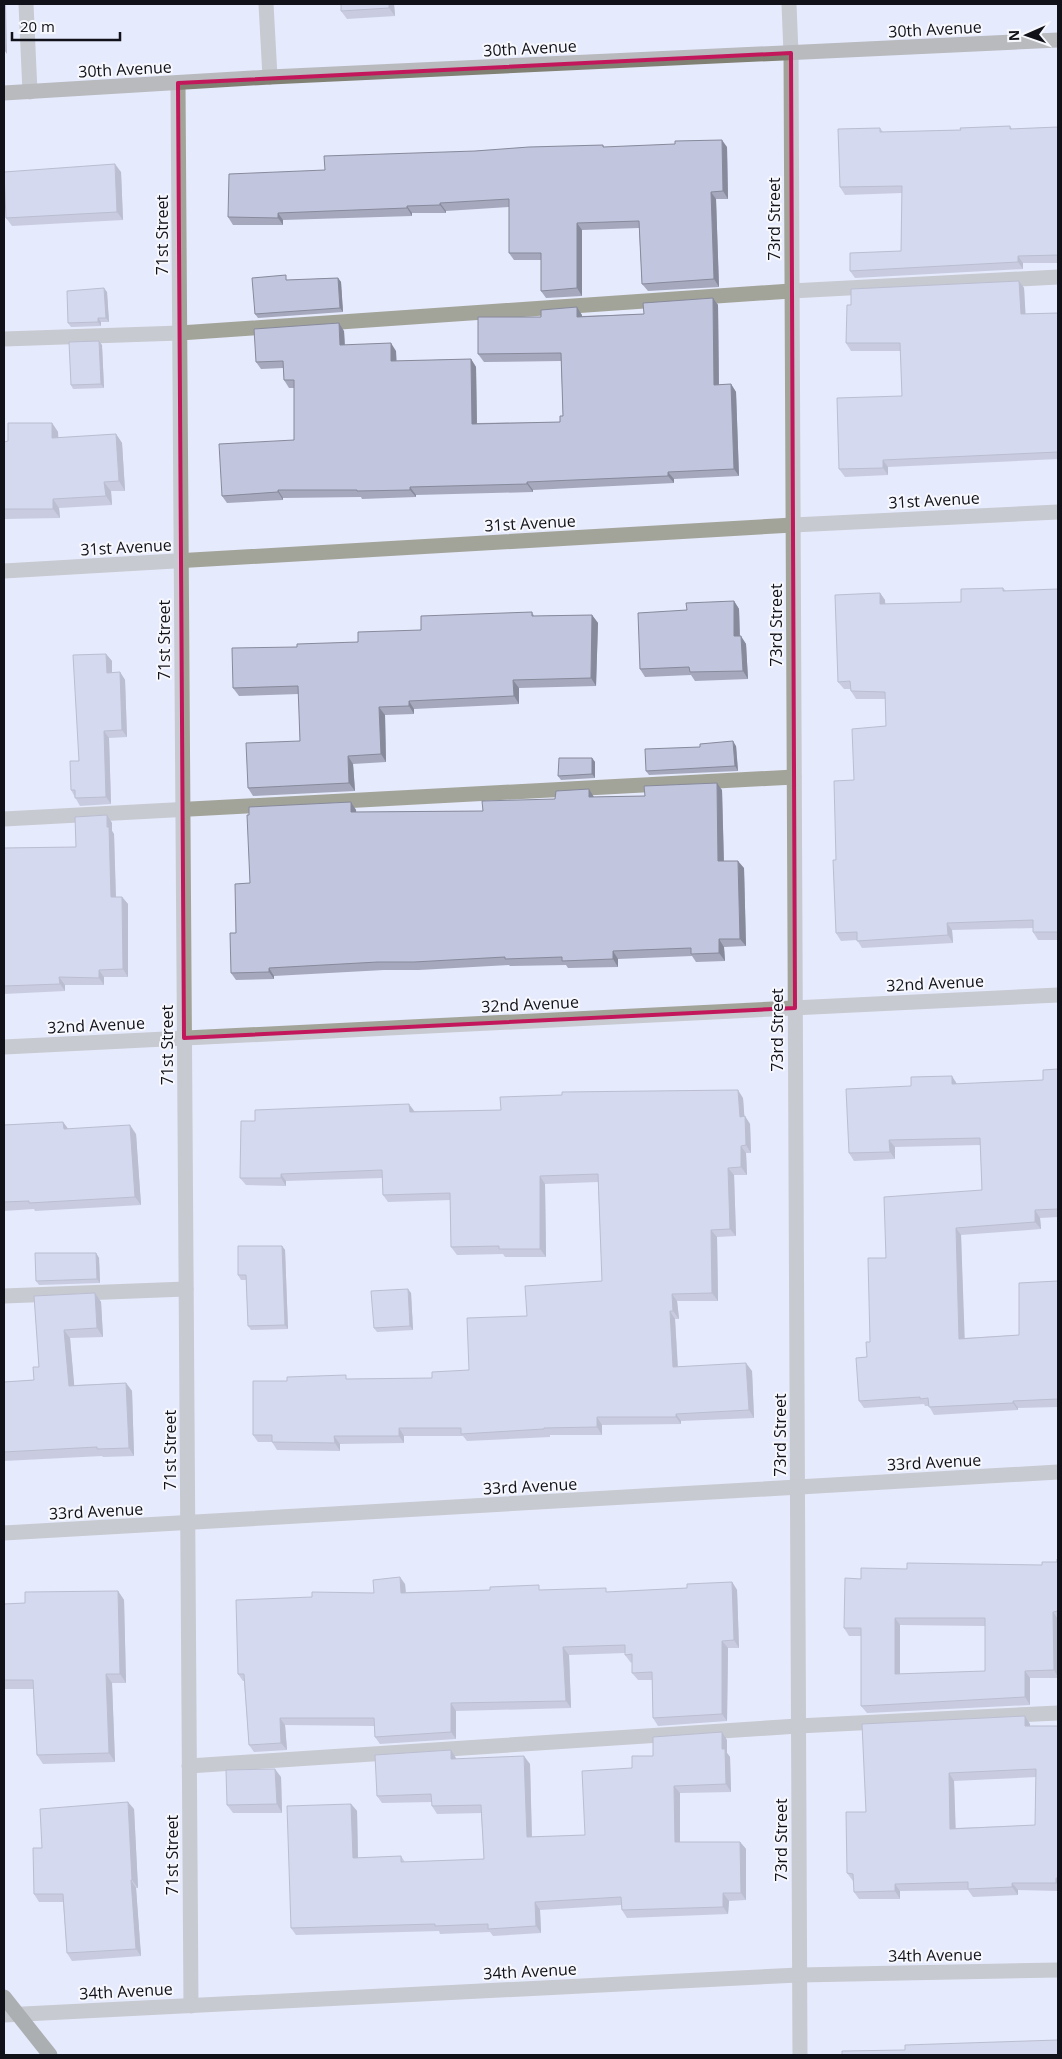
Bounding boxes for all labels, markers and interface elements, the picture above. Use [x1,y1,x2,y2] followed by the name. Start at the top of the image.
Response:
[12,10,120,42] scale bar
[1002,10,1052,60] north arrow
[20,16,55,36] text: 20 m
[888,16,982,42] street label: 30th Avenue
[1004,29,1023,41] text: N
[483,35,577,61] street label: 30th Avenue
[78,56,172,82] street label: 30th Avenue
[763,177,785,261] street label: 73rd Street
[151,194,173,275] street label: 71st Street
[888,487,980,513] street label: 31st Avenue
[484,510,576,536] street label: 31st Avenue
[80,534,172,560] street label: 31st Avenue
[765,583,787,667] street label: 73rd Street
[153,599,175,680] street label: 71st Street
[886,969,984,997] street label: 32nd Avenue
[766,988,788,1072] street label: 73rd Street
[481,990,579,1018] street label: 32nd Avenue
[156,1004,178,1085] street label: 71st Street
[47,1011,145,1039] street label: 32nd Avenue
[769,1393,791,1477] street label: 73rd Street
[159,1409,181,1490] street label: 71st Street
[886,1449,982,1475] street label: 33rd Avenue
[482,1473,578,1499] street label: 33rd Avenue
[48,1498,144,1524] street label: 33rd Avenue
[770,1798,792,1882] street label: 73rd Street
[161,1814,183,1895] street label: 71st Street
[888,1943,982,1967] street label: 34th Avenue
[483,1958,577,1984] street label: 34th Avenue
[79,1978,173,2004] street label: 34th Avenue

